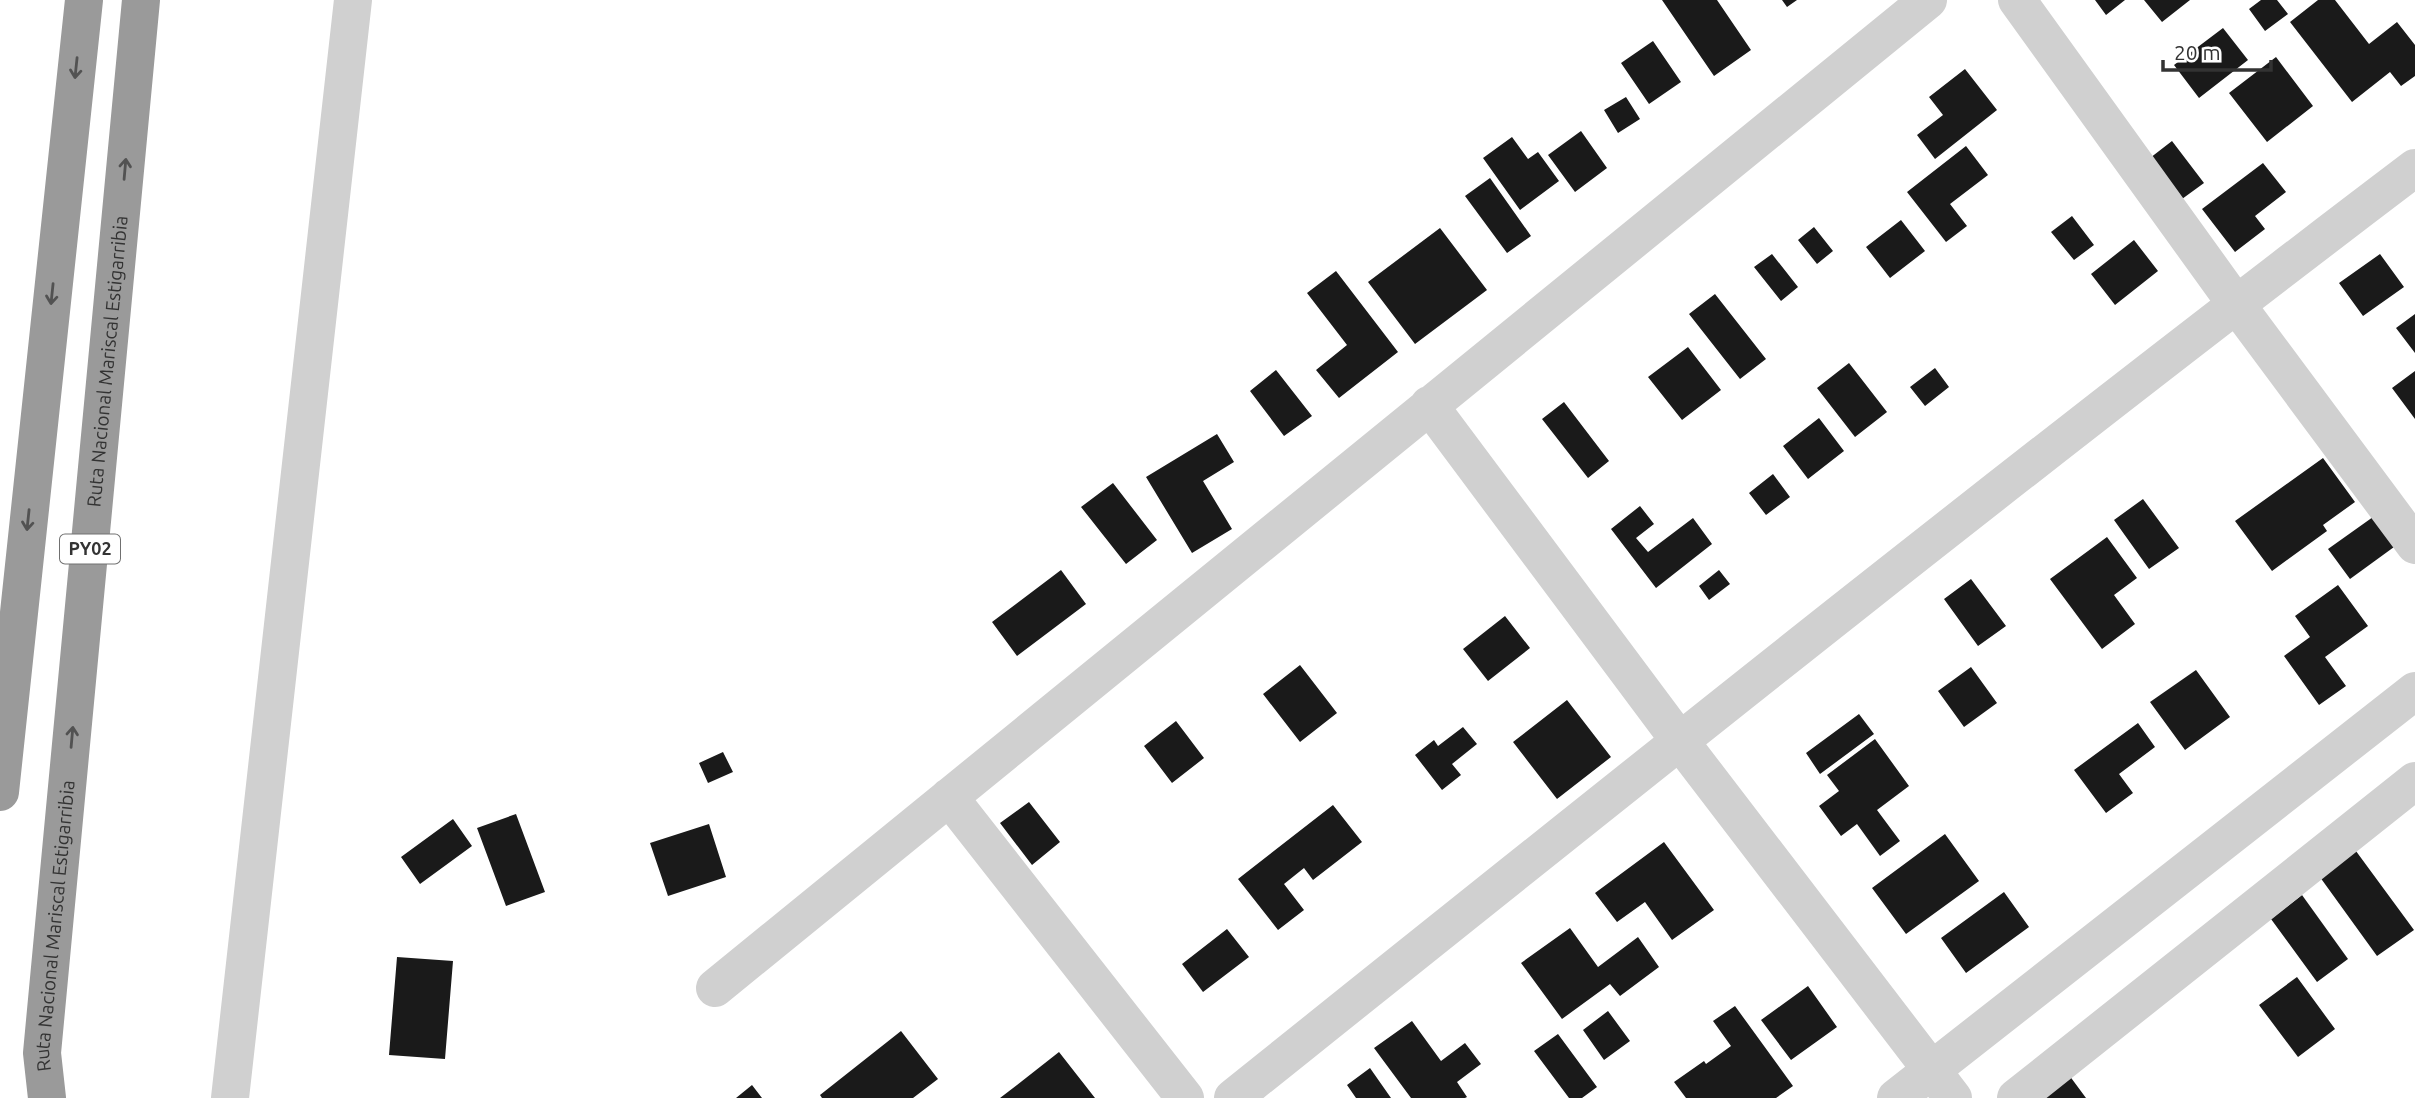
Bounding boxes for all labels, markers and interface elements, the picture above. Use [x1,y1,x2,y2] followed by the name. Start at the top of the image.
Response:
[2163,28,2272,72] scale bar
[2174,40,2221,64] text: 20 m
[70,56,83,79] one-way arrow
[119,159,132,181] one-way arrow
[82,215,132,508] street label: Ruta Nacional Mariscal Estigarribia
[46,282,59,305] one-way arrow
[21,508,34,531] one-way arrow
[60,534,120,564] road number: PY02
[66,727,79,749] one-way arrow
[31,779,79,1073] street label: Ruta Nacional Mariscal Estigarribia

